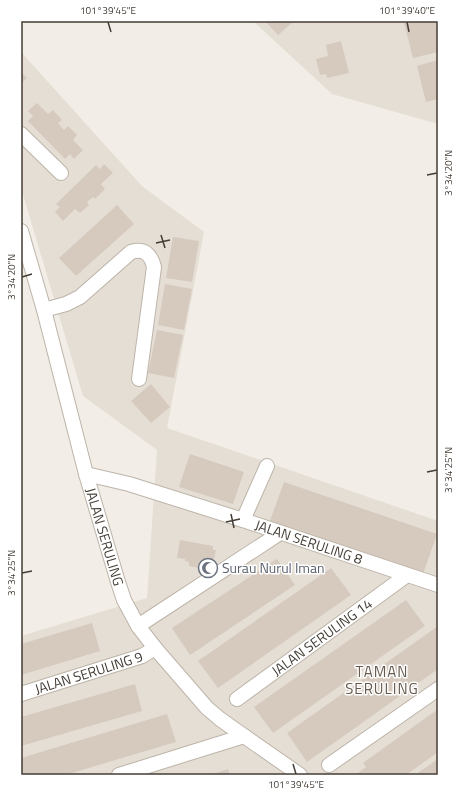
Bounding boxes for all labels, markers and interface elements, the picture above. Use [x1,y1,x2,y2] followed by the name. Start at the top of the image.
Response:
[80,3,137,18] text: 101°39'45"E
[379,3,436,18] text: 101°39'40"E
[441,150,456,196] text: 3°34'20"N
[4,254,19,300] text: 3°34'20"N
[441,447,456,493] text: 3°34'25"N
[81,485,130,588] street label: JALAN SERULING
[252,514,366,569] street label: JALAN SERULING 8
[4,550,19,596] text: 3°34'25"N
[197,557,219,579] mosque icon: Surau Nurul Iman
[222,557,325,578] place label: Surau Nurul Iman
[267,593,376,681] street label: JALAN SERULING 14
[32,645,145,699] street label: JALAN SERULING 9
[345,660,419,700] district label: TAMAN SERULING
[268,777,325,792] text: 101°39'45"E

